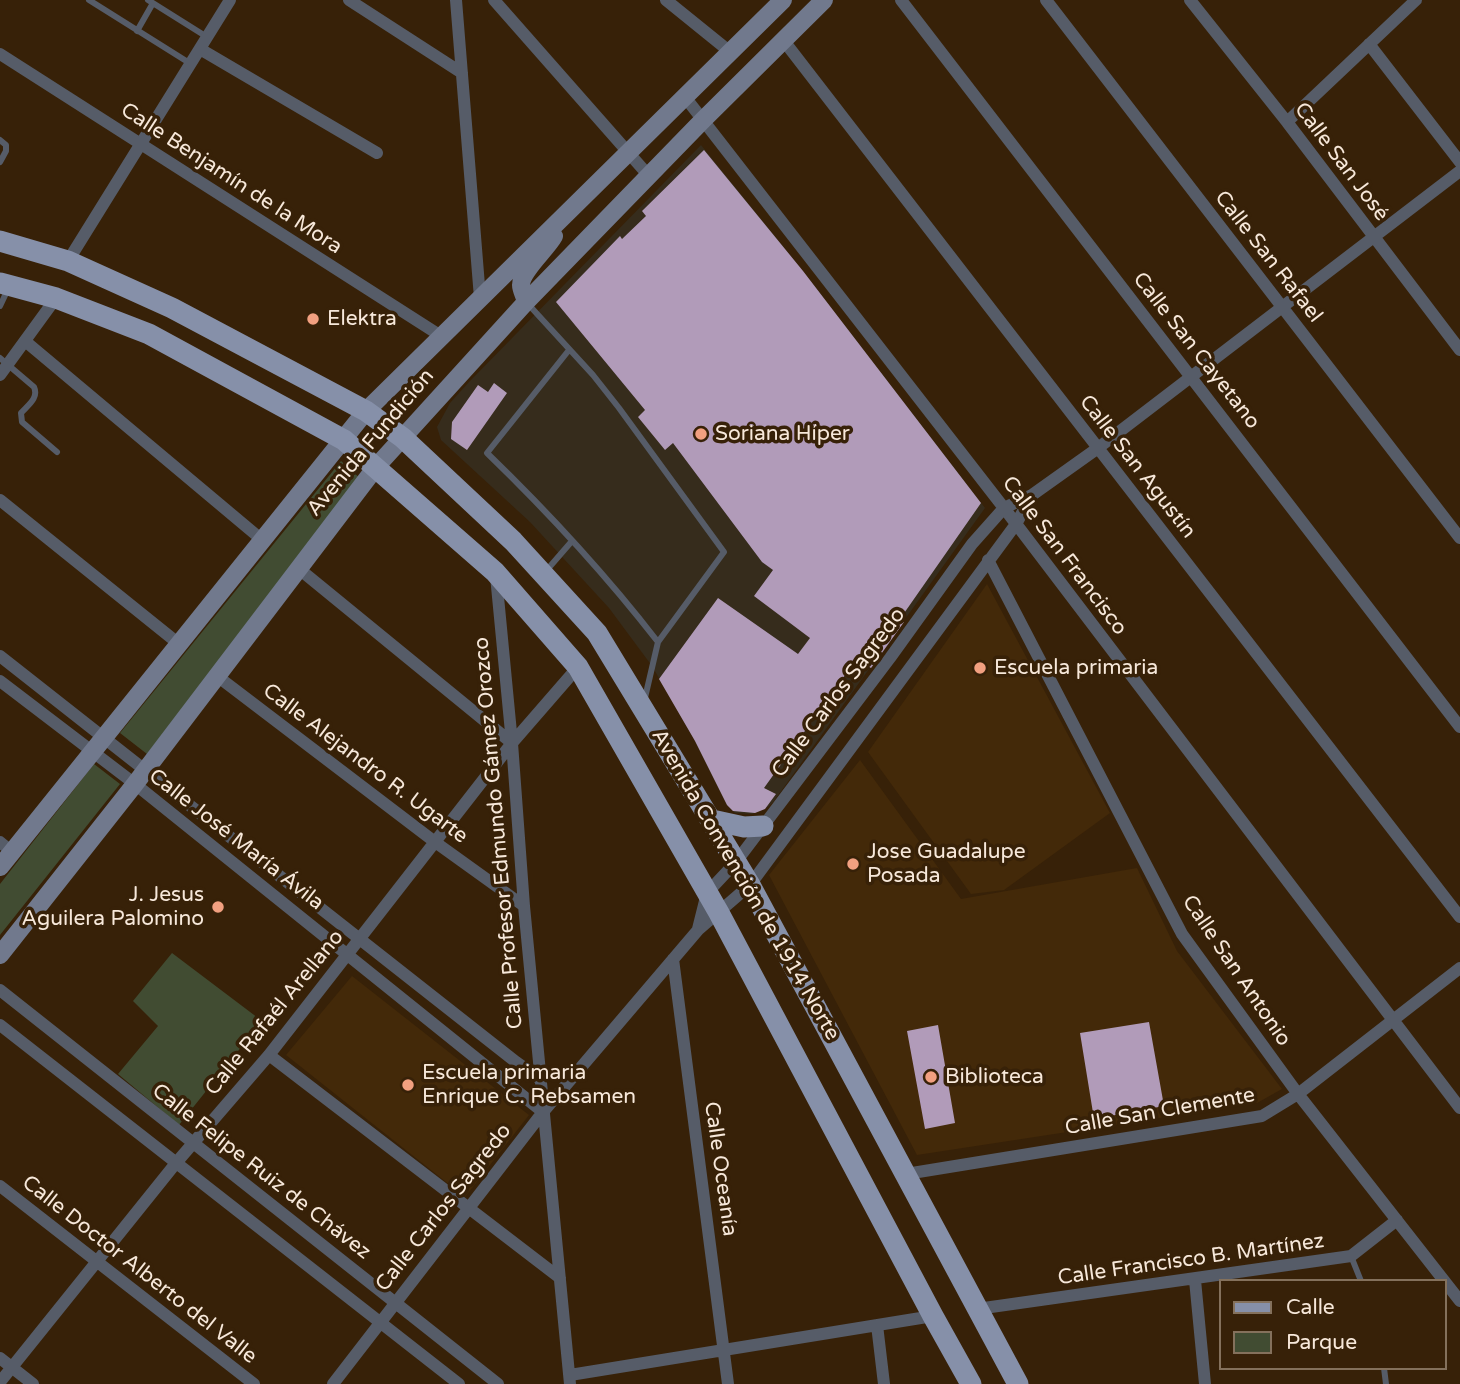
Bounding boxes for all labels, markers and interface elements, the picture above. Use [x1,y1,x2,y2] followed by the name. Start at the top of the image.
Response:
[116,98,346,260] street label: Calle Benjamín de la Mora
[1288,98,1394,226] street label: Calle San José
[1209,186,1327,328] street label: Calle San Rafael
[1127,268,1265,434] street label: Calle San Cayetano
[327,306,397,332] place label: Elektra
[305,311,321,327] marker: Elektra
[302,364,440,522] street label: Avenida Fundición
[1073,390,1201,544] street label: Calle San Agustín
[715,421,850,447] place label: Soriana Híper
[693,426,709,442] marker: Soriana Híper
[996,472,1132,640] street label: Calle San Francisco
[767,603,911,783] street label: Calle Carlos Sagredo
[469,636,529,1030] street label: Calle Profesor Edmundo Gámez Orozco
[994,655,1158,681] place label: Escuela primaria
[972,660,988,676] marker: Escuela primaria
[257,679,473,849] street label: Calle Alejandro R. Ugarte
[645,725,845,1045] street label: Avenida Convención de 1914 Norte
[143,764,329,916] street label: Calle José María Ávila
[867,839,1026,889] place label: Jose Guadalupe Posada
[845,856,861,872] marker: Jose Guadalupe Posada
[21,882,204,932] place label: J. Jesus Aguilera Palomino
[1176,891,1296,1051] street label: Calle San Antonio
[210,899,226,915] marker: J. Jesus Aguilera Palomino
[200,925,350,1101] street label: Calle Rafaél Arellano
[422,1060,636,1110] place label: Escuela primaria Enrique C. Rebsamen
[945,1064,1044,1090] place label: Biblioteca
[923,1069,939,1085] marker: Biblioteca
[400,1077,416,1093] marker: Escuela primaria Enrique C. Rebsamen
[147,1079,375,1265] street label: Calle Felipe Ruiz de Chávez
[1063,1083,1257,1141] street label: Calle San Clemente
[698,1100,742,1238] street label: Calle Oceanía
[371,1119,517,1297] street label: Calle Carlos Sagredo
[17,1170,261,1370] street label: Calle Doctor Alberto del Valle
[1056,1229,1326,1291] street label: Calle Francisco B. Martínez
[1218,1279,1446,1370] legend
[1286,1295,1335,1320] text: Calle
[1286,1330,1357,1355] text: Parque

